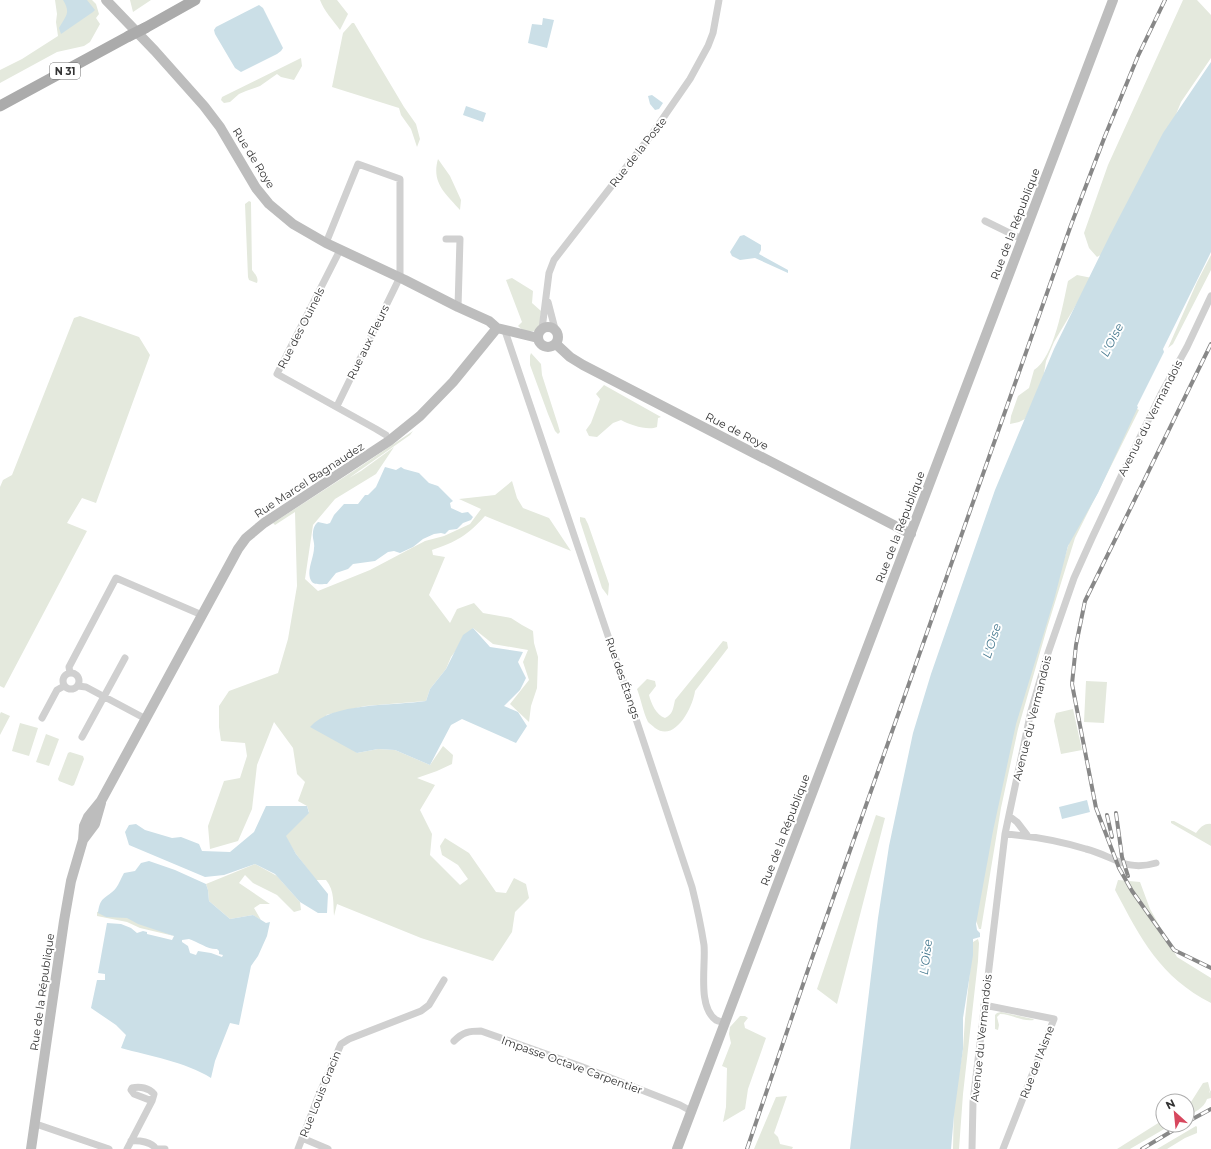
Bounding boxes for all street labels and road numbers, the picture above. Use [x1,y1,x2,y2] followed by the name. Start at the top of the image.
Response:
[50,63,80,79] road number: N 31
[606,114,670,190] street label: Rue de la Poste
[230,125,278,191] street label: Rue de Roye
[987,166,1043,282] street label: Rue de la République
[275,285,328,371] street label: Rue des Ouinels
[344,302,392,382] street label: Rue aux Fleurs
[1115,357,1186,478] street label: Avenue du Vermandois
[703,409,771,453] street label: Rue de Roye
[251,439,367,521] street label: Rue Marcel Bagnaudez
[872,469,928,585] street label: Rue de la République
[602,635,644,721] street label: Rue des Étangs
[1010,653,1054,782] street label: Avenue du Vermandois
[757,772,813,888] street label: Rue de la République
[27,932,57,1052] street label: Rue de la République
[967,973,995,1103] street label: Avenue du Vermandois
[1017,1023,1057,1100] street label: Rue de l'Aisne
[500,1033,644,1097] street label: Impasse Octave Carpentier
[296,1049,344,1139] street label: Rue Louis Gracin

